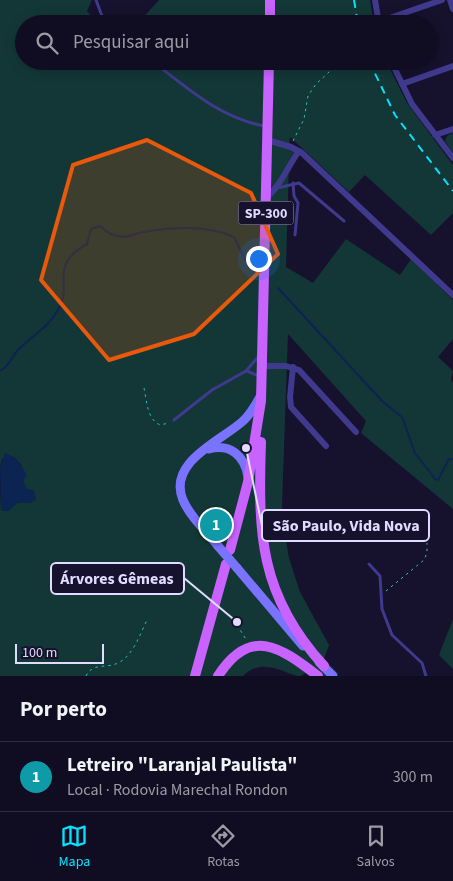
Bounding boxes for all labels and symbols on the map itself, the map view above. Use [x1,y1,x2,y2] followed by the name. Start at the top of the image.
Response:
[238,202,294,224] road number: SP-300
[246,246,272,272] your location
[200,506,232,544] pin: 1
[262,510,429,541] callout: São Paulo, Vida Nova
[272,515,420,537] text: São Paulo, Vida Nova
[51,563,184,594] callout: Árvores Gêmeas
[59,568,174,590] text: Árvores Gêmeas
[15,641,104,664] scale bar

